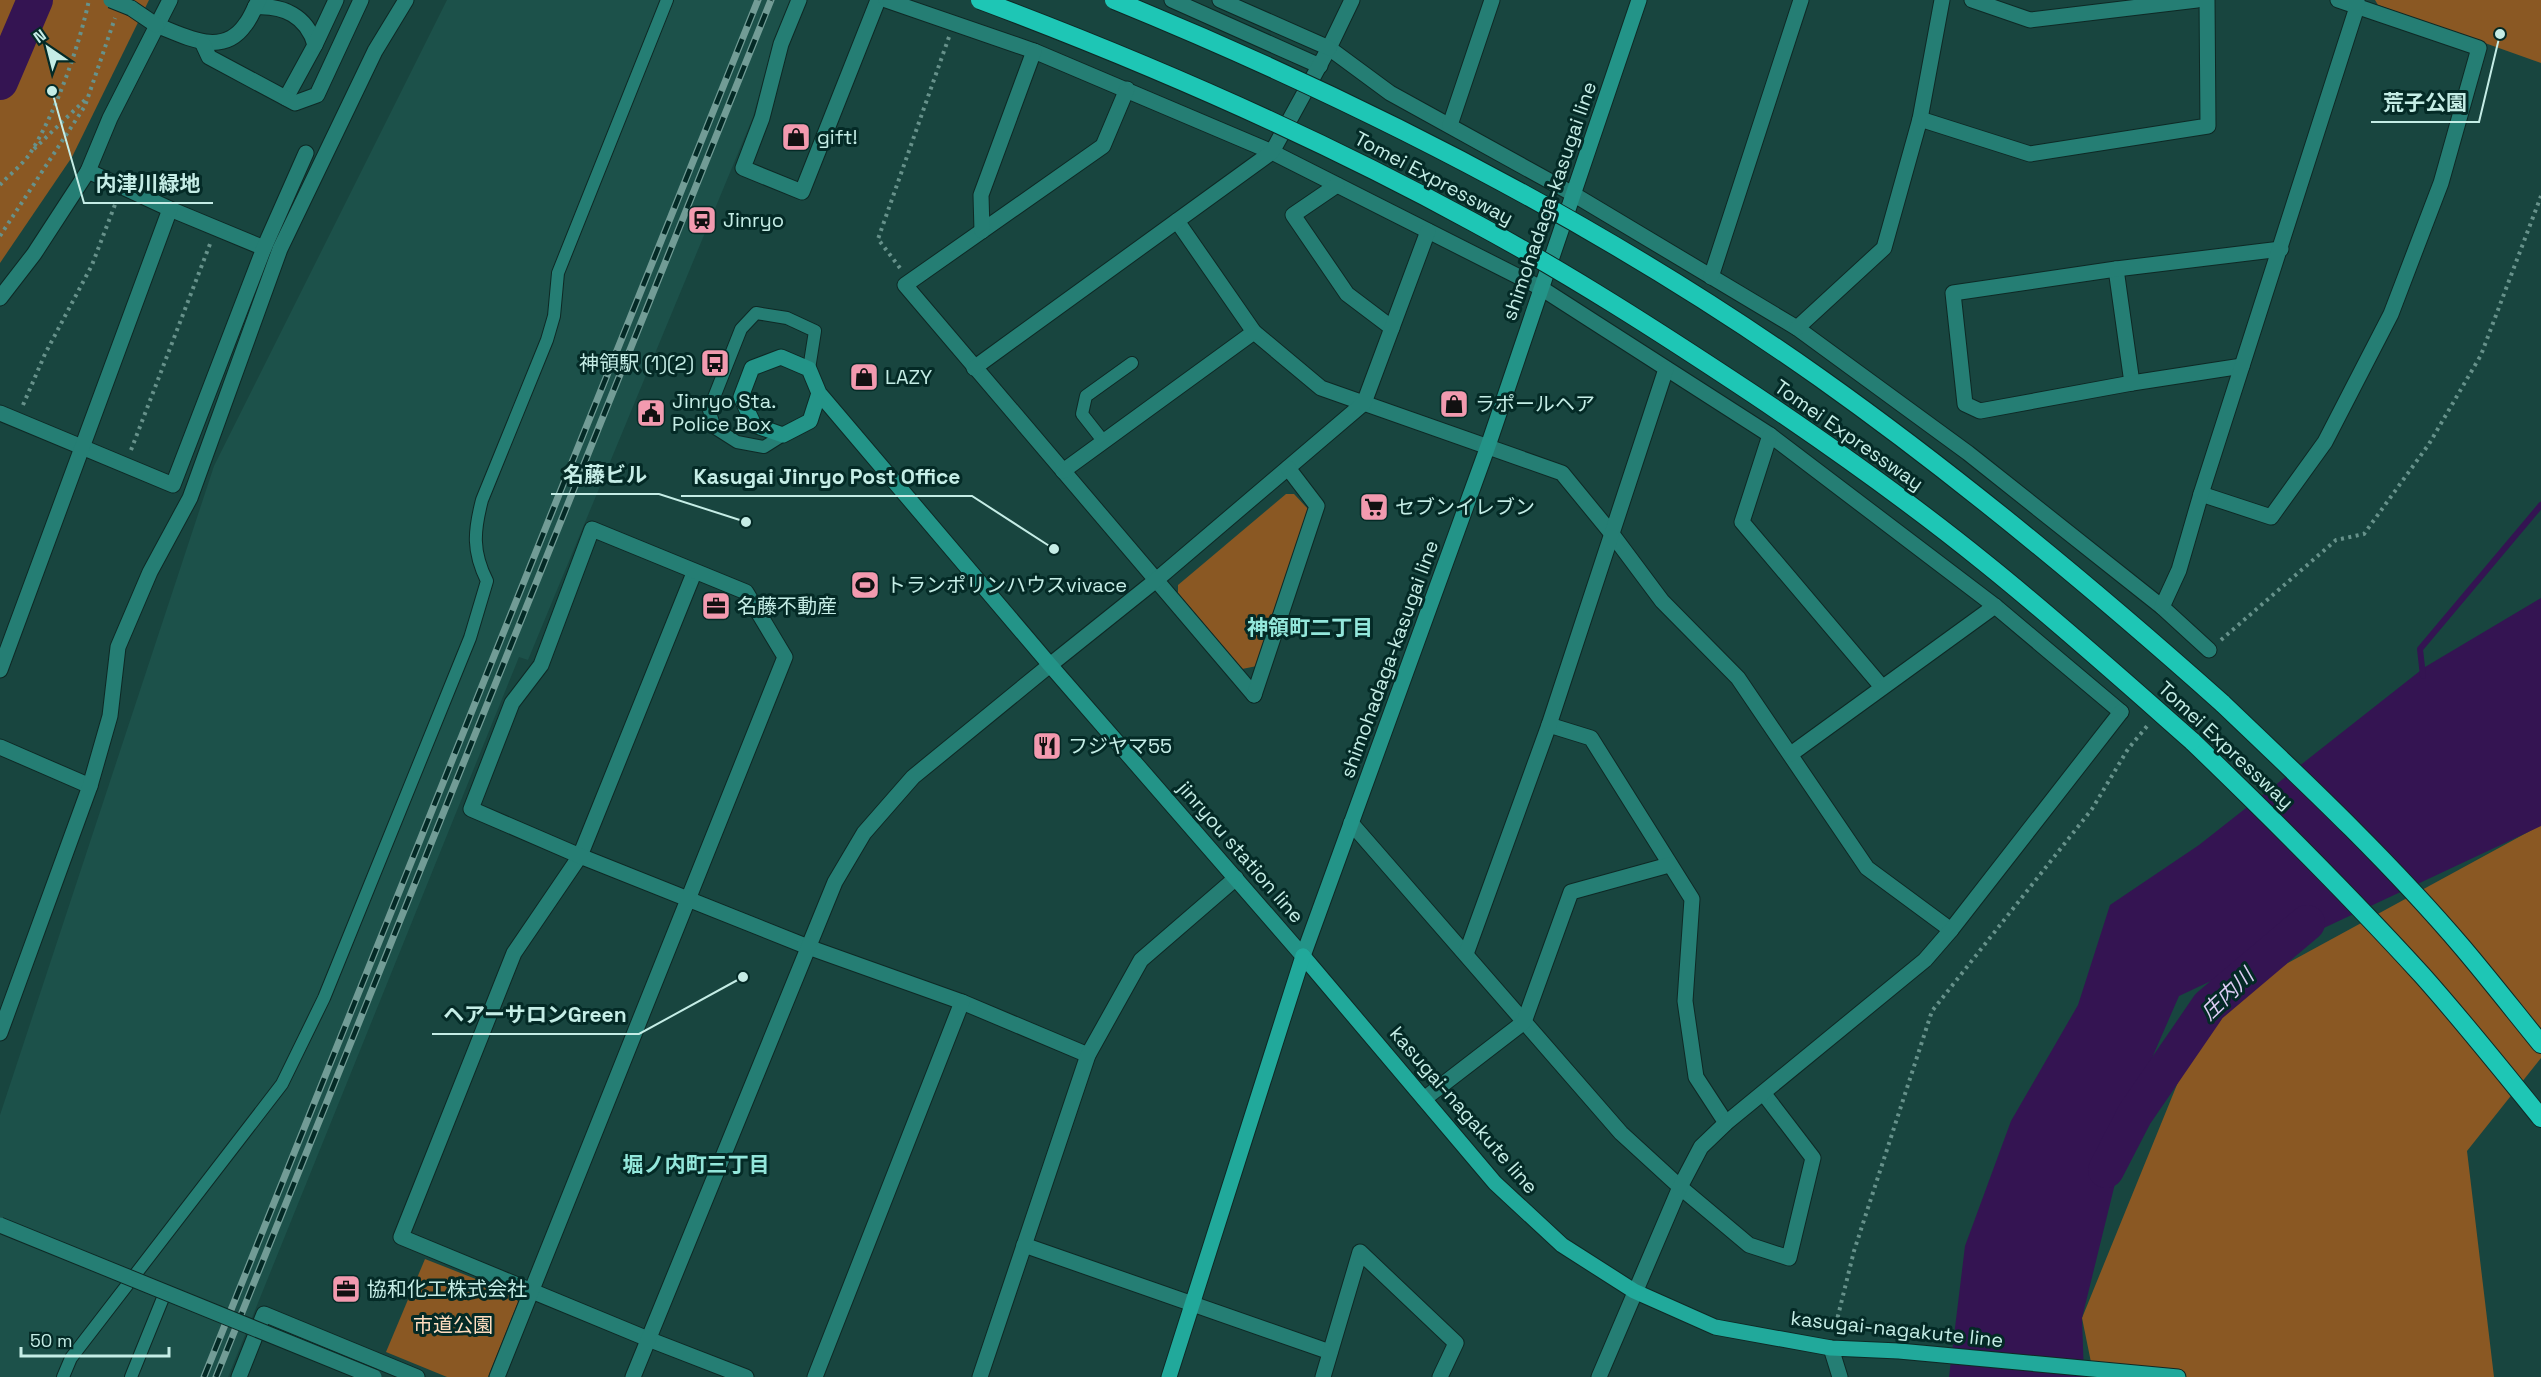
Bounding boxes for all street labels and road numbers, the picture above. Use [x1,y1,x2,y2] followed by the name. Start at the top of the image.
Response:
[1496,78,1602,324] street label: shimohadaga-kasugai line
[1350,125,1518,231] street label: Tomei Expressway
[1769,374,1929,496] street label: Tomei Expressway
[1334,537,1444,781] street label: shimohadaga-kasugai line
[2153,675,2299,815] street label: Tomei Expressway
[1172,775,1310,928] street label: jinryou station line
[1384,1021,1544,1199] street label: kasugai-nagakute line
[1789,1305,2005,1353] street label: kasugai-nagakute line

